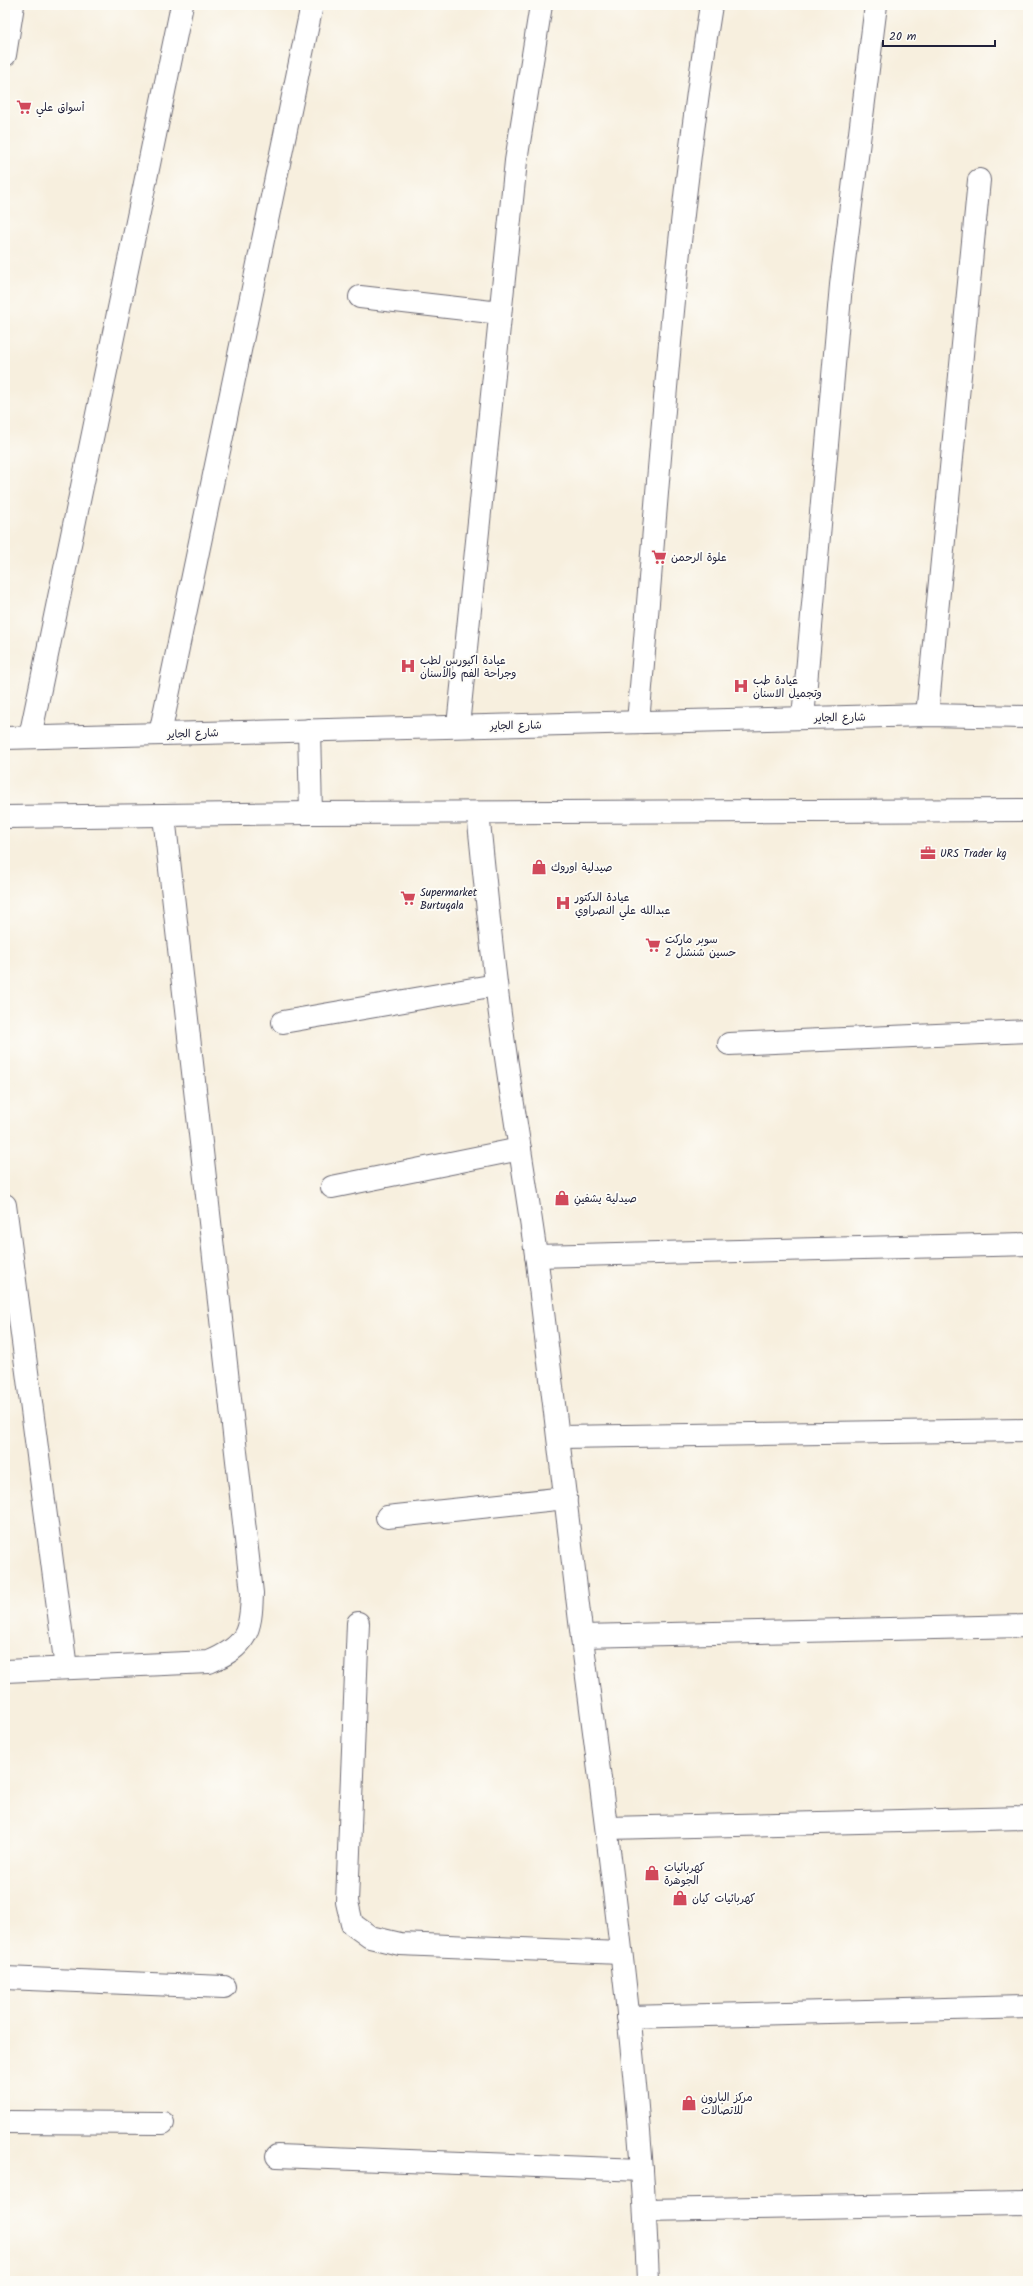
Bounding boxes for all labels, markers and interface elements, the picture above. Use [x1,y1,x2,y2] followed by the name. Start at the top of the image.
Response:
[883,22,995,48] scale bar
[889,27,917,46] text: 20 m
[15,98,33,116] supermarket icon: أسواق علي
[36,99,85,118] place label: أسواق علي
[650,548,668,566] supermarket icon: علوة الرحمن
[671,549,727,567] place label: علوة الرحمن
[420,652,516,683] place label: عيادة اكيورس لطب وجراحة الفم والأسنان
[399,657,417,675] hospital icon: عيادة اكيورس لطب وجراحة الفم والأسنان
[753,672,822,703] place label: عيادة طب وتجميل الاسنان
[732,677,750,695] hospital icon: عيادة طب وتجميل الاسنان
[813,709,866,727] street label: شارع الجاير
[489,717,542,735] street label: شارع الجاير
[166,724,219,744] street label: شارع الجاير
[919,844,937,862] office icon: URS Trader kg
[940,845,1007,863] place label: URS Trader kg
[530,858,548,876] shop icon: صيدلية اوروك
[551,859,613,877] place label: صيدلية اوروك
[420,884,478,915] place label: Supermarket Burtuqala
[399,889,417,907] supermarket icon: Supermarket Burtuqala
[574,889,670,921] place label: عيادة الدكتور عبدالله علي النصراوي
[554,894,572,912] hospital icon: عيادة الدكتور عبدالله علي النصراوي
[665,931,736,962] place label: سوبر ماركت حسين شنشل 2
[644,936,662,954] supermarket icon: سوبر ماركت حسين شنشل 2
[553,1189,571,1207] shop icon: صيدلية يشفينِ
[574,1190,637,1208] place label: صيدلية يشفينِ
[664,1859,705,1890] place label: كهربائيات الجوهرة
[643,1864,661,1882] shop icon: كهربائيات الجوهرة
[671,1889,689,1907] shop icon: كهربائيات كيان
[692,1890,756,1908] place label: كهربائيات كيان
[701,2089,753,2120] place label: مركز البارون للاتصالات
[680,2094,698,2112] shop icon: مركز البارون للاتصالات

